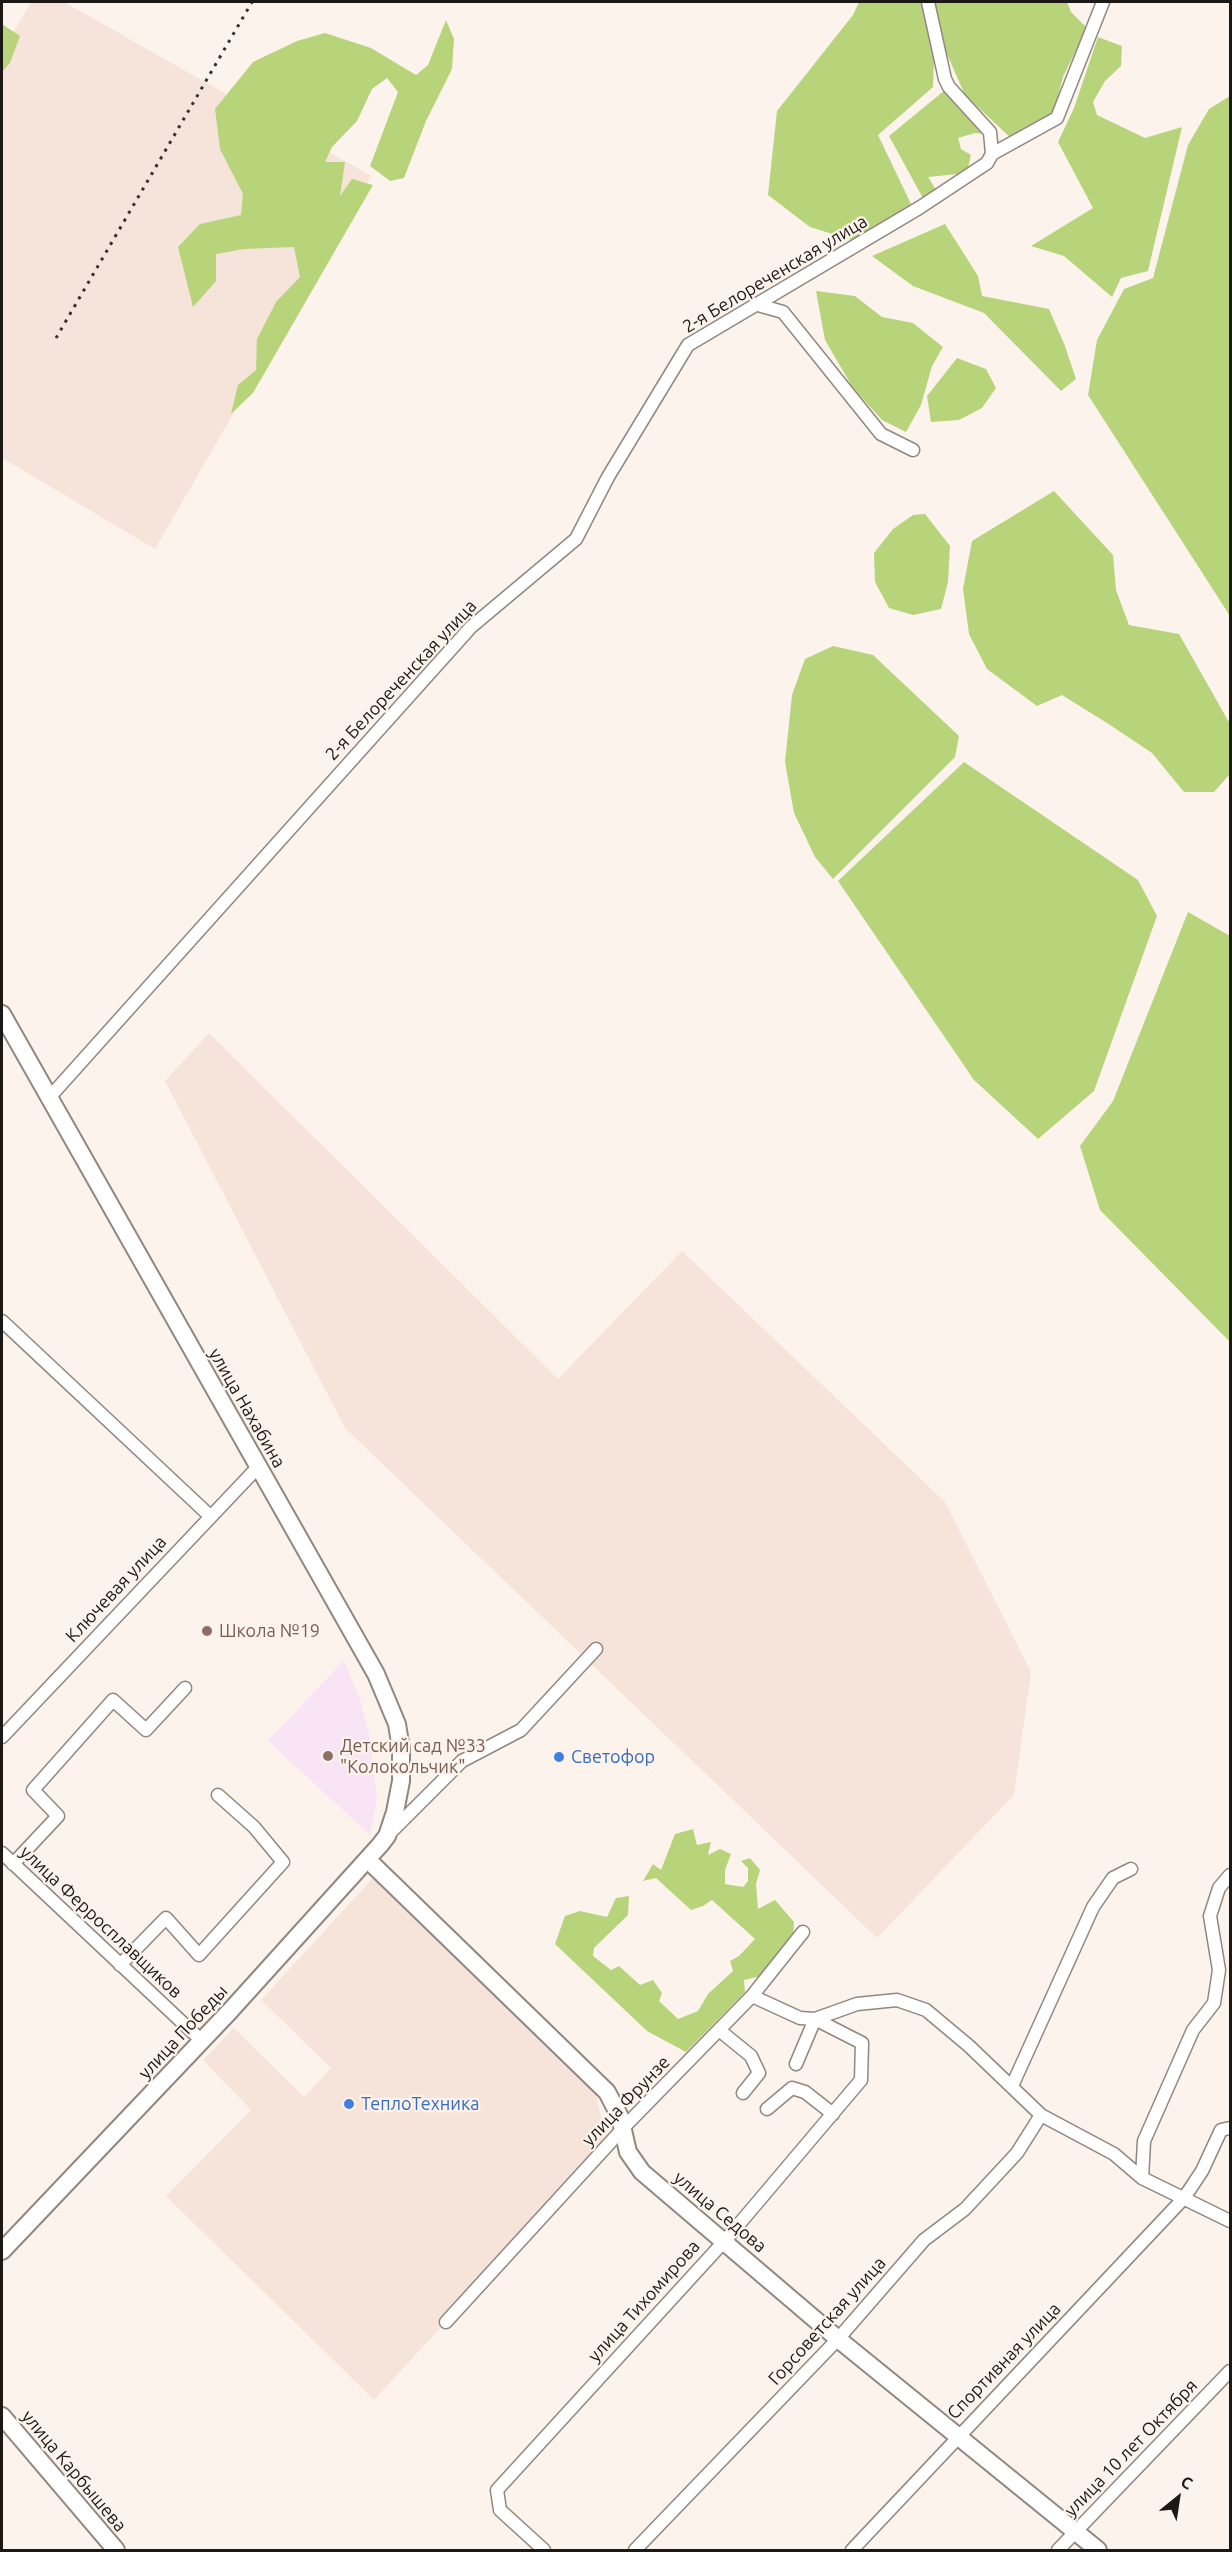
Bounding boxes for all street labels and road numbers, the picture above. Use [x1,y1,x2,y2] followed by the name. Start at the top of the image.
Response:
[679,210,871,338] street label: 2-я Белореченская улица
[321,595,481,765] street label: 2-я Белореченская улица
[204,1344,290,1472] street label: улица Нахабина
[61,1531,171,1647] street label: Ключевая улица
[16,1841,186,2003] street label: улица Ферросплавщиков
[134,1980,232,2084] street label: улица Победы
[578,2051,674,2151] street label: улица Фрунзе
[669,2167,771,2257] street label: улица Седова
[584,2236,704,2366] street label: улица Тихомирова
[764,2253,890,2389] street label: Горсоветская улица
[943,2298,1065,2424] street label: Спортивная улица
[1060,2375,1202,2521] street label: улица 10 лет Октября
[17,2406,131,2536] street label: улица Карбышева

